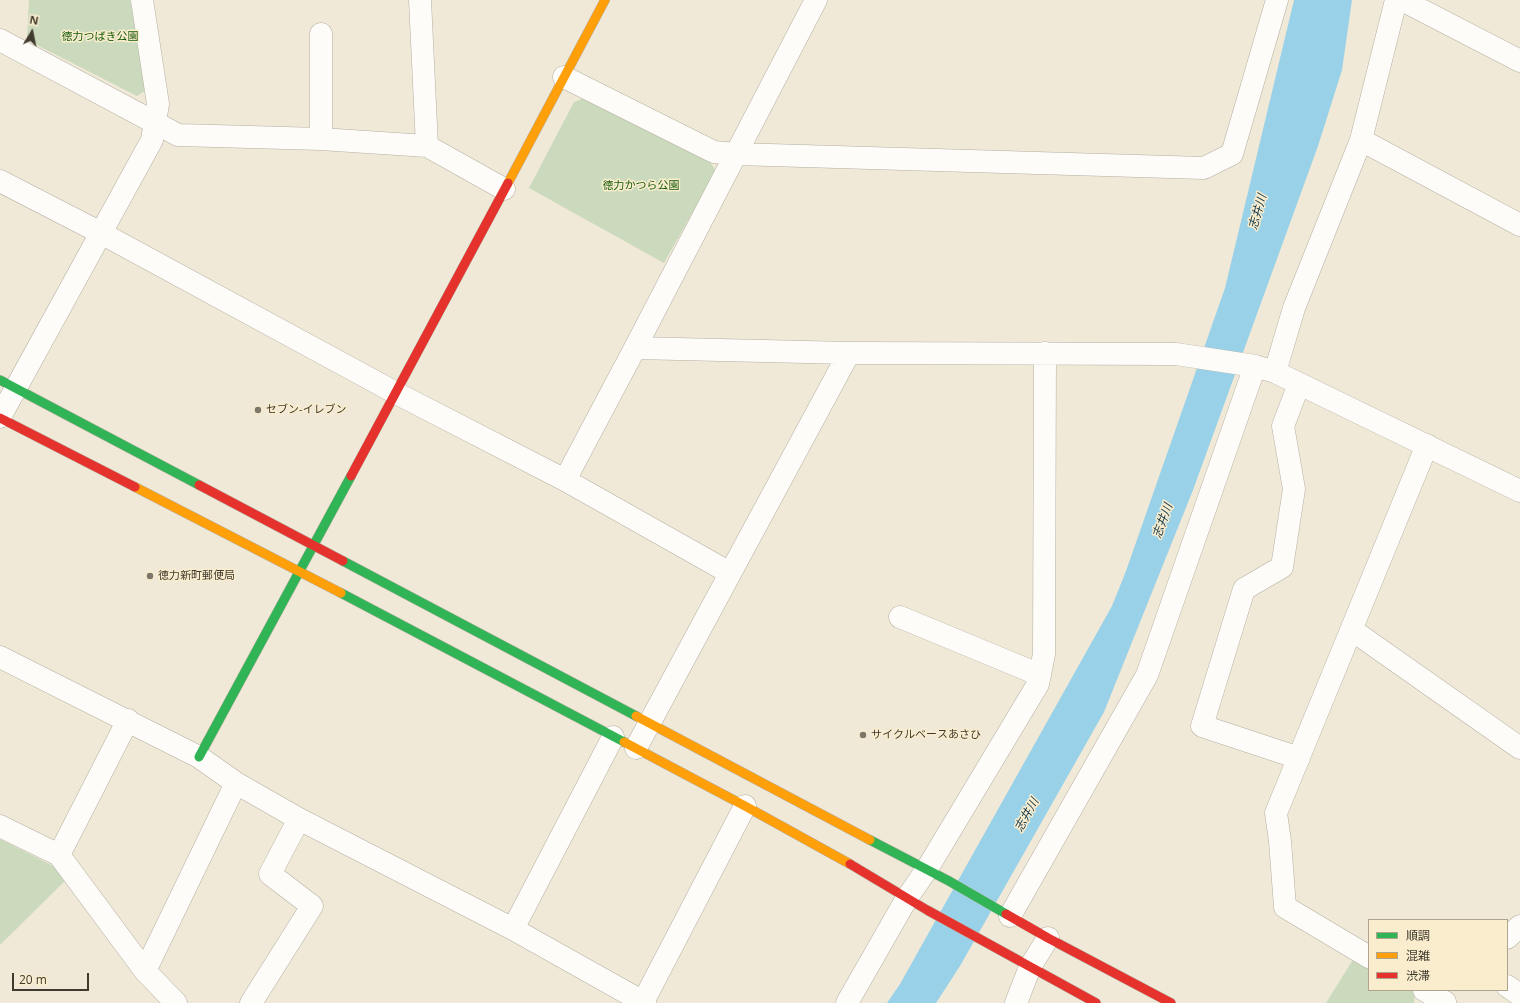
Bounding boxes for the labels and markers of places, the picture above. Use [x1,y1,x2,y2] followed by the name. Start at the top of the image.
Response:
[266,403,347,417] place label: セブン-イレブン
[253,405,263,415] marker: セブン-イレブン
[158,569,235,583] place label: 徳力新町郵便局
[145,571,155,581] marker: 徳力新町郵便局
[871,728,981,742] place label: サイクルベースあさひ
[858,730,868,740] marker: サイクルベースあさひ

